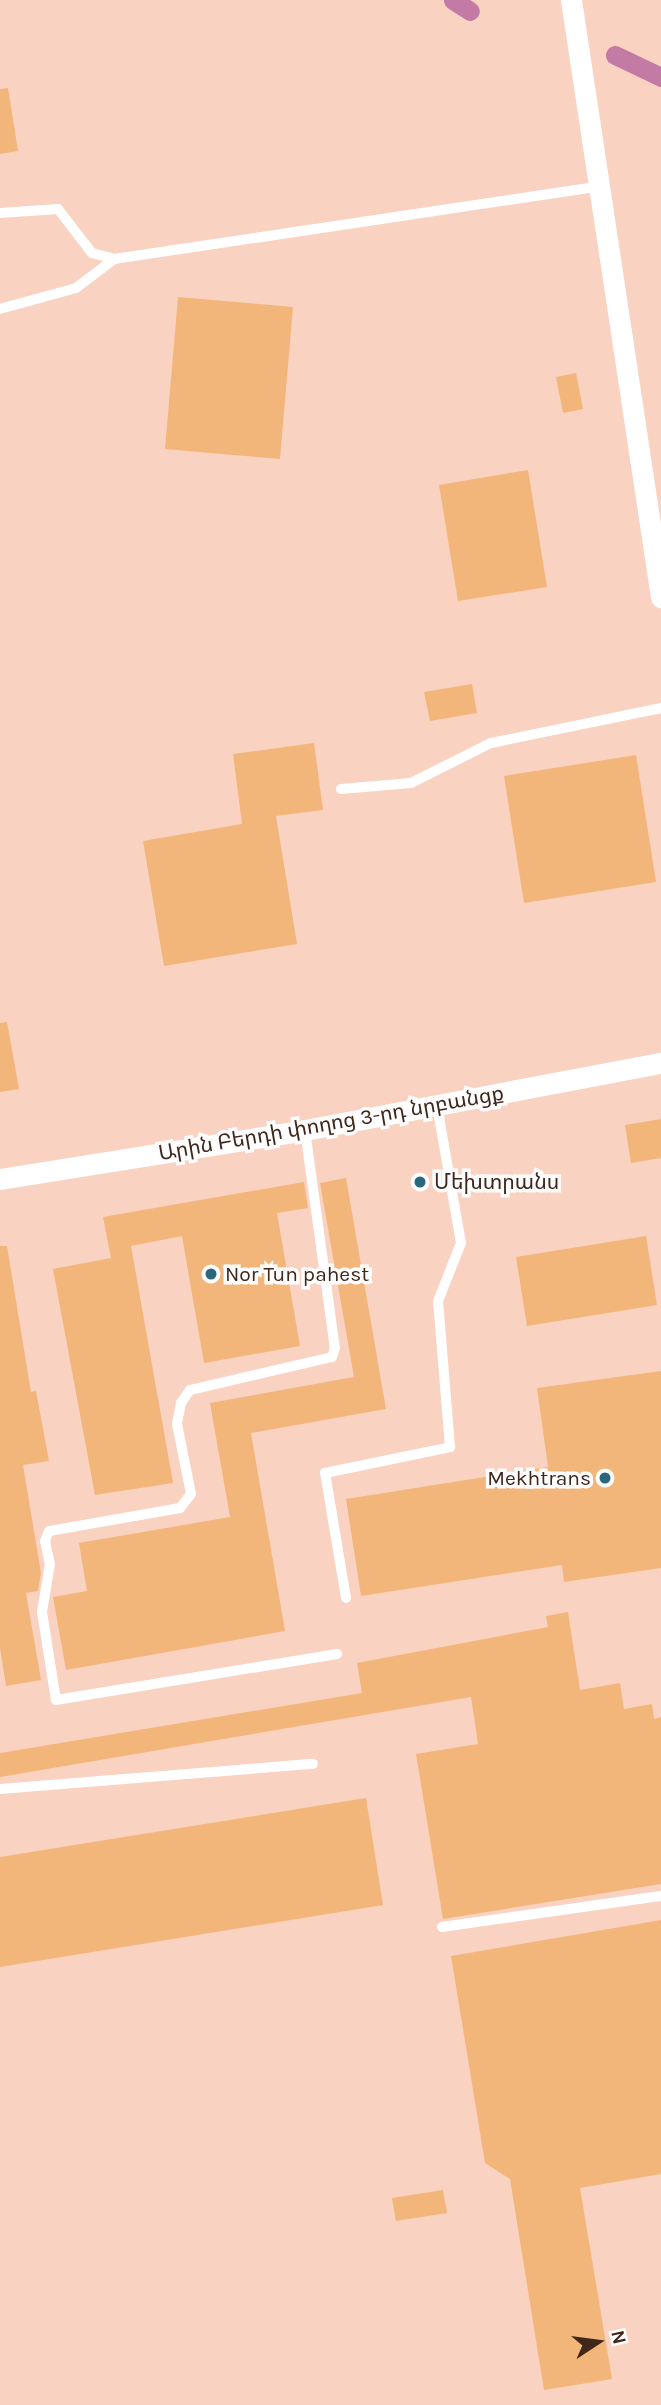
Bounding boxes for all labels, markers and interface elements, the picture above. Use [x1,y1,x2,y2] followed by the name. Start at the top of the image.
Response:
[156,1080,506,1166] street label: Արին Բերդի փողոց 3-րդ նրբանցք
[434,1169,559,1195] place label: Մեխտրանս
[412,1174,428,1190] marker: Մեխտրանս
[225,1261,369,1287] place label: Nor Tun pahest
[203,1266,219,1282] marker: Nor Tun pahest
[487,1465,591,1491] place label: Mekhtrans
[597,1470,613,1486] marker: Mekhtrans
[563,2307,633,2377] north arrow
[606,2328,631,2346] text: N

